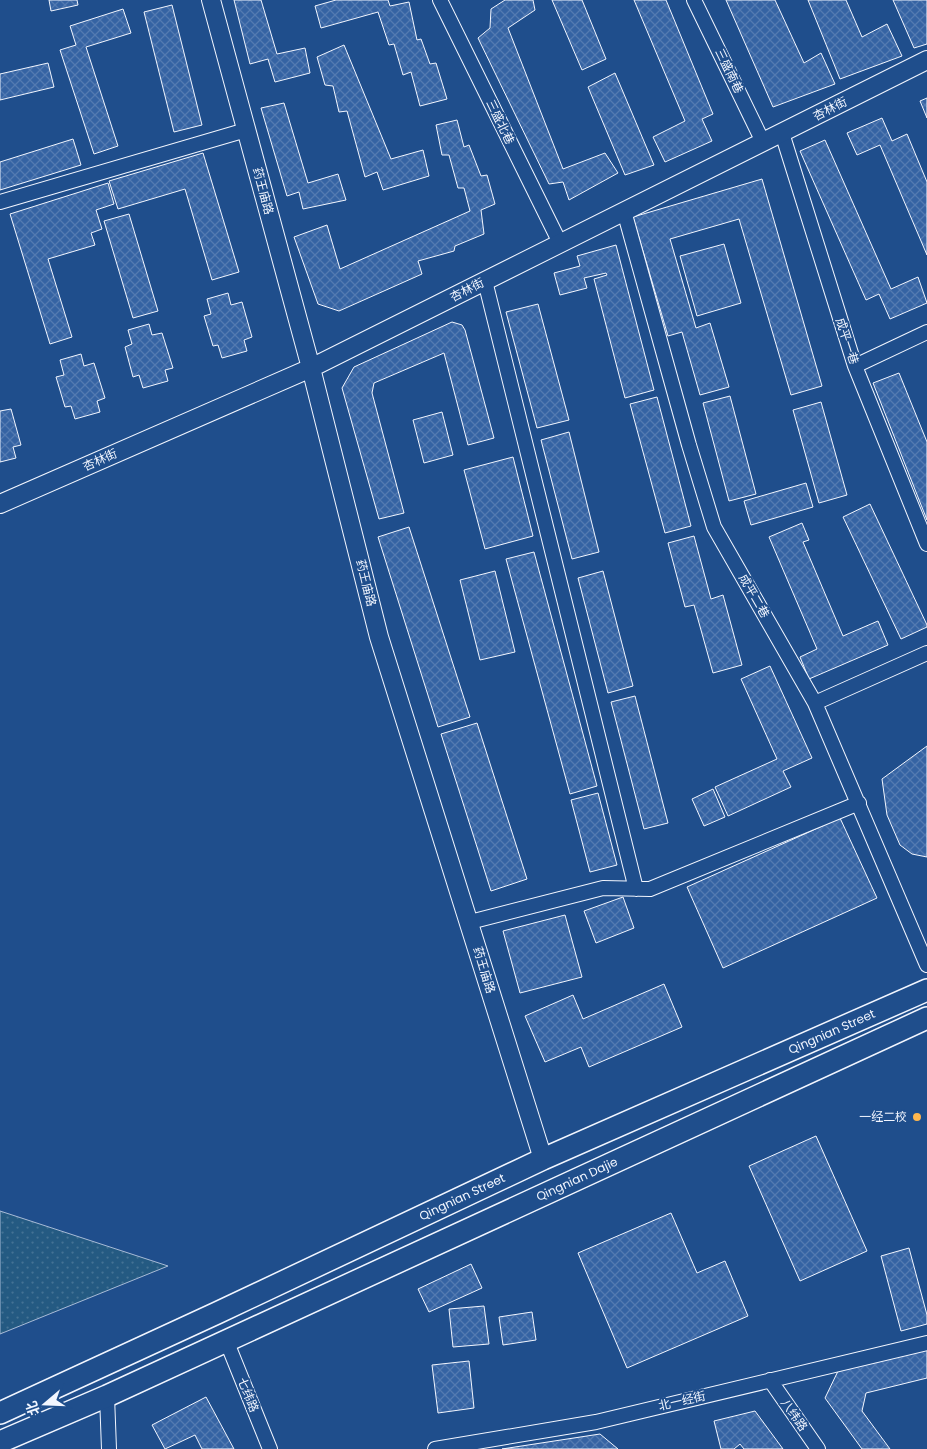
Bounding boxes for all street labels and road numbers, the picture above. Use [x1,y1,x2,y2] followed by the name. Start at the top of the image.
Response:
[711,45,748,96] street label: 三盛南巷
[810,93,850,124] street label: 杏林街
[482,96,519,147] street label: 三盛北巷
[249,165,278,216] street label: 药王庙路
[447,274,487,305] street label: 杏林街
[832,315,863,366] street label: 成平一巷
[80,444,120,475] street label: 杏林街
[352,558,381,608] street label: 药王庙路
[735,571,774,621] street label: 成平二巷
[469,944,500,995] street label: 药王庙路
[786,1005,878,1058] street label: Qingnian Street
[533,1153,620,1205] street label: Qingnian Dajie
[416,1169,508,1224] street label: Qingnian Street
[234,1375,263,1415] street label: 七纬路
[657,1387,707,1414] street label: 北一经街
[777,1395,812,1434] street label: 八纬路

